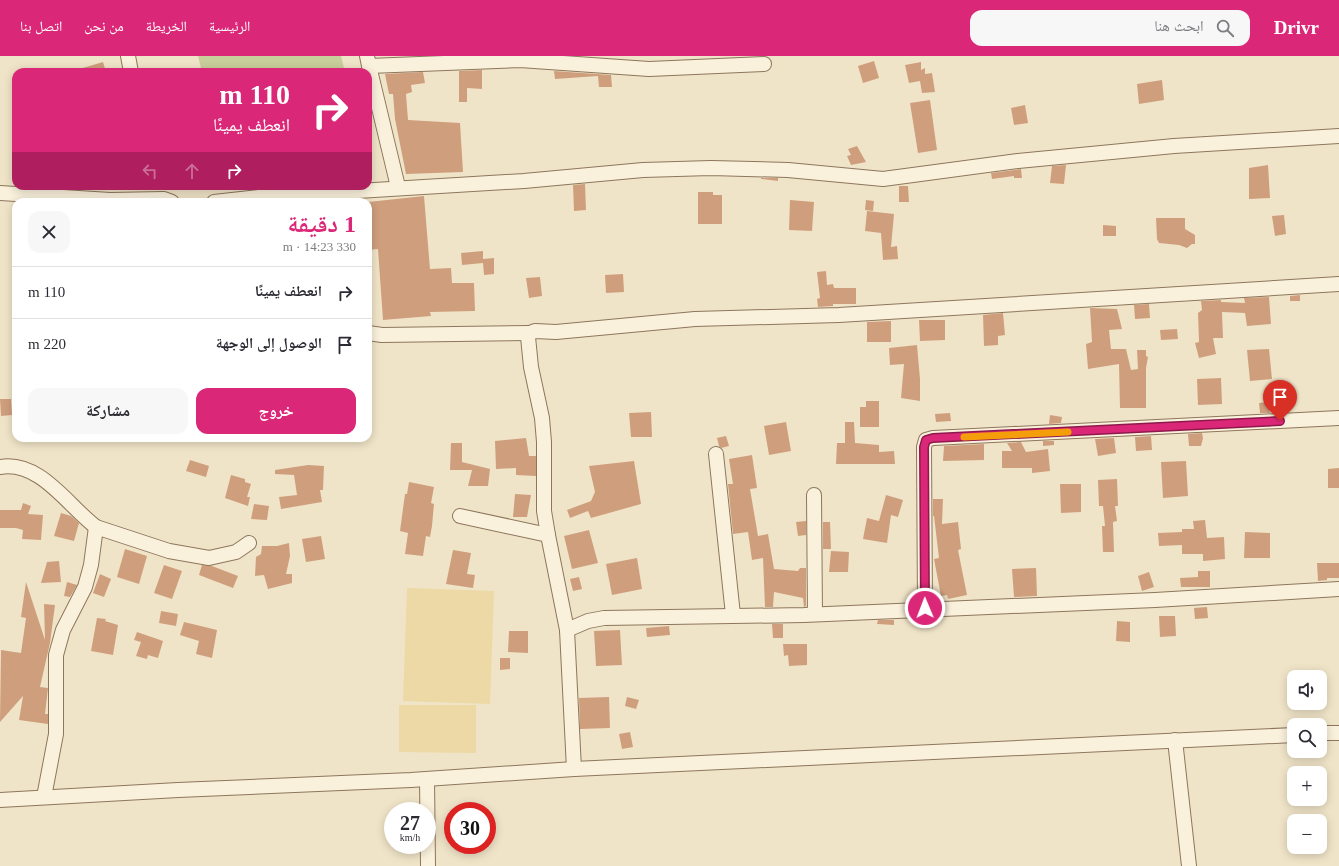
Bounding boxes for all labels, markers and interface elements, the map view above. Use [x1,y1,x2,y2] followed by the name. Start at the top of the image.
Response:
[970,10,1250,46] search box
[1214,17,1236,39] icon: search
[1274,17,1319,38] text: Drivr
[1154,18,1204,34] text: ابحث هنا
[20,19,62,34] text: اتصل بنا
[84,19,124,34] text: من نحن
[146,19,187,34] text: الخريطة
[209,19,250,34] text: الرئيسية
[219,79,290,110] text: 110 m
[304,84,356,136] icon: right
[213,115,290,135] text: انعطف يمينًا
[139,160,161,182] icon: left
[181,160,203,182] icon: ahead
[223,160,245,182] icon: right
[28,211,70,253] button: close
[288,211,356,237] text: 1 دقيقة
[283,239,356,254] text: 330 m · 14:23
[334,282,356,304] icon: right
[255,283,322,299] text: انعطف يمينًا
[28,284,65,300] text: 110 m
[334,334,356,356] icon: arrive
[216,335,322,351] text: الوصول إلى الوجهة
[28,336,66,352] text: 220 m
[1263,380,1297,421] pin
[1269,386,1291,408] icon: arrive
[28,388,188,434] button: مشاركة
[196,388,356,434] button: خروج
[904,587,946,629] position arrow
[1287,670,1327,854] map controls
[1287,670,1327,710] button: sound
[1287,718,1327,758] button: search
[1287,766,1327,806] button: +
[444,802,496,854] speed limit sign: 30
[400,812,420,834] text: 27
[1287,814,1327,854] button: −
[400,832,420,843] text: km/h

